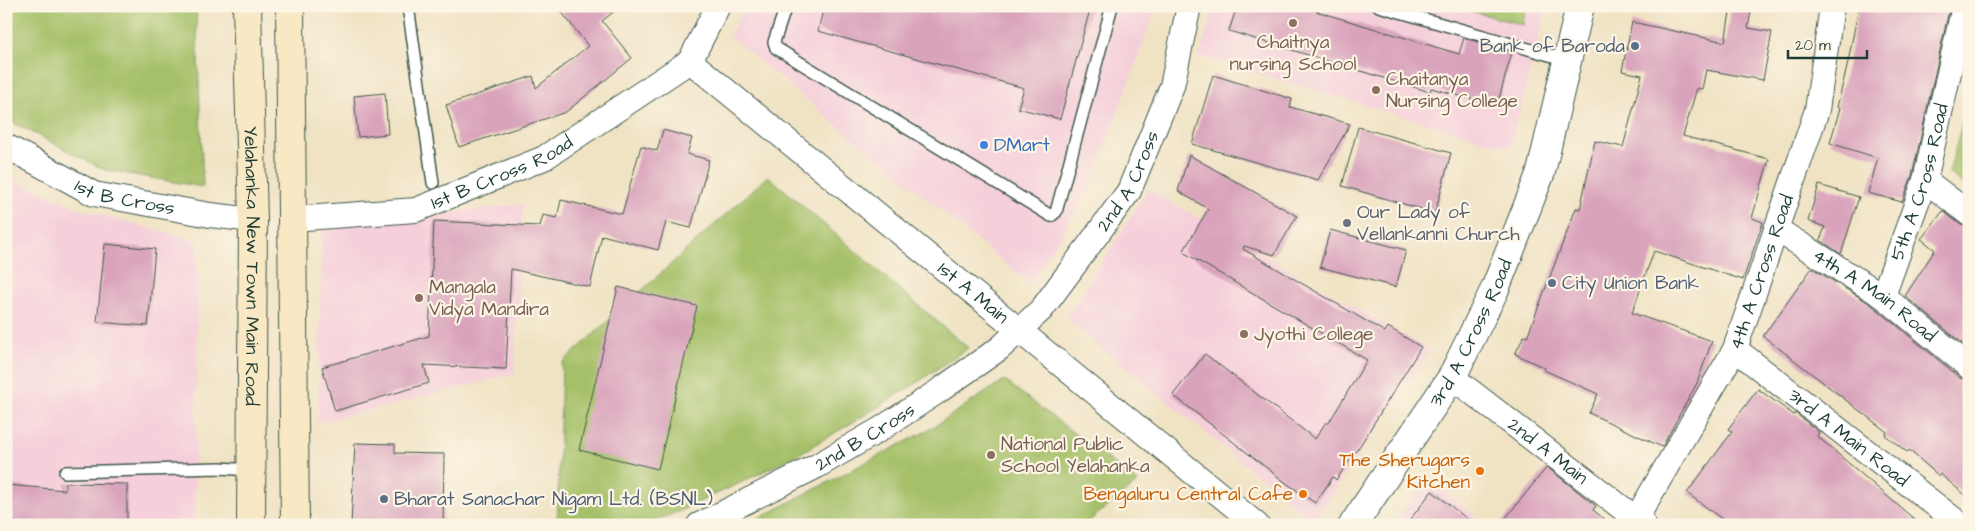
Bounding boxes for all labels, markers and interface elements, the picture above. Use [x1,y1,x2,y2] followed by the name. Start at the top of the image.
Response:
[1287,17,1299,29] marker: Chaitnya nursing School
[1788,28,1866,60] scale bar
[1230,29,1356,79] place label: Chaitnya nursing School
[1480,33,1625,60] place label: Bank of Baroda
[1795,35,1831,56] text: 20 m
[1629,40,1641,52] marker: Bank of Baroda
[1386,66,1518,116] place label: Chaitanya Nursing College
[1370,84,1382,96] marker: Chaitanya Nursing College
[1883,101,1955,264] street label: 5th A Cross Road
[237,126,267,406] street label: Yelahanka New Town Main Road
[1090,127,1166,237] street label: 2nd A Cross
[427,129,579,216] street label: 1st B Cross Road
[994,132,1050,159] place label: DMart
[978,139,990,151] marker: DMart
[70,172,177,222] street label: 1st B Cross
[1722,191,1801,353] street label: 4th A Cross Road
[1357,199,1520,248] place label: Our Lady of Vellankanni Church
[1341,217,1353,229] marker: Our Lady of Vellankanni Church
[1808,242,1943,349] street label: 4th A Main Road
[932,255,1015,330] street label: 1st A Main
[1422,255,1519,412] street label: 3rd A Cross Road
[1562,270,1700,298] place label: City Union Bank
[429,274,549,324] place label: Mangala Vidya Mandira
[1546,277,1558,289] marker: City Union Bank
[413,292,425,304] marker: Mangala Vidya Mandira
[1254,321,1373,349] place label: Jyothi College
[1238,328,1250,340] marker: Jyothi College
[1783,382,1915,493] street label: 3rd A Main Road
[810,396,920,478] street label: 2nd B Cross
[1502,411,1594,491] street label: 2nd A Main
[1001,431,1150,480] place label: National Public School Yelahanka
[1339,447,1470,496] place label: The Sherugars Kitchen
[985,449,997,461] marker: National Public School Yelahanka
[1474,465,1486,477] marker: The Sherugars Kitchen
[1084,481,1293,509] place label: Bengaluru Central Cafe
[394,486,713,514] place label: Bharat Sanachar Nigam Ltd. (BSNL)
[1297,488,1309,500] marker: Bengaluru Central Cafe
[378,493,390,505] marker: Bharat Sanachar Nigam Ltd. (BSNL)

